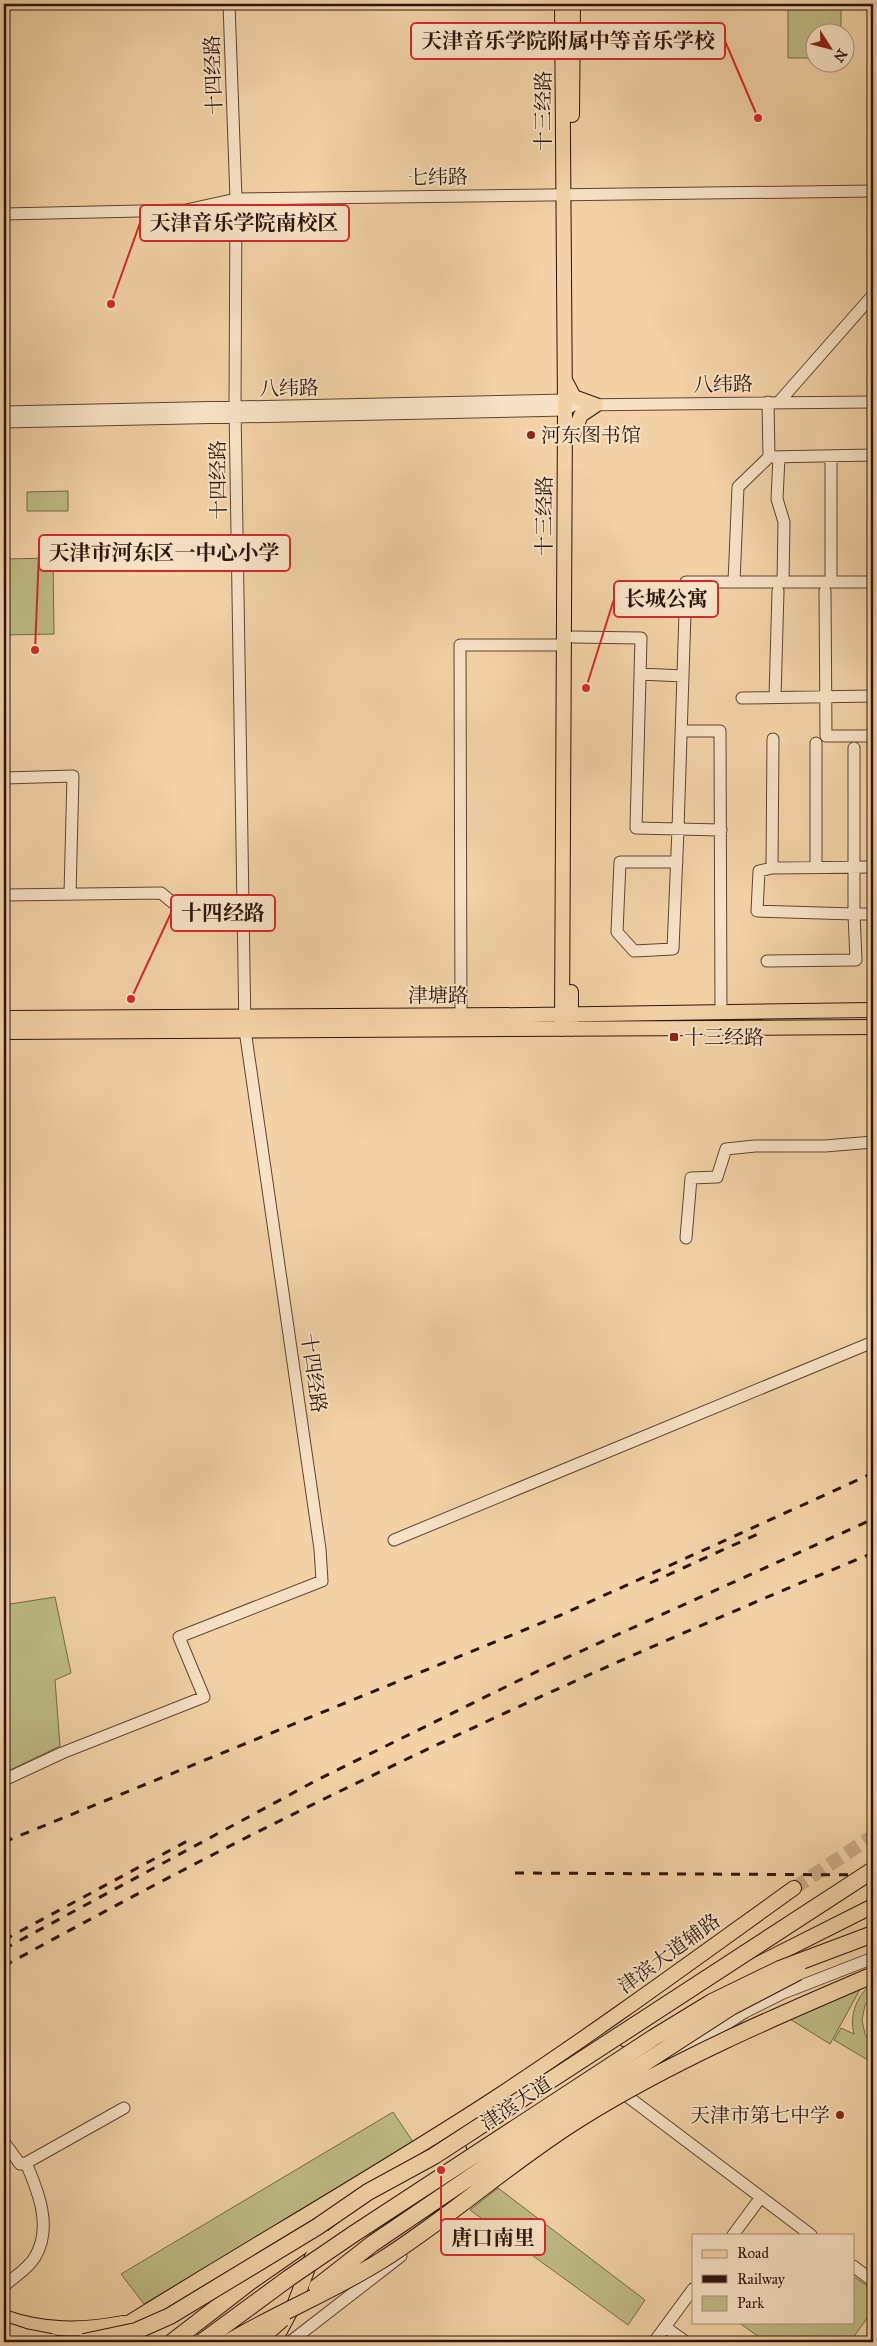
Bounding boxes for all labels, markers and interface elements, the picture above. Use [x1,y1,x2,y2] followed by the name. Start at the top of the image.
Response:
[804,22,854,72] north arrow
[411,23,725,59] callout: 天津音乐学院附属中等音乐学校
[421,28,715,54] text: 天津音乐学院附属中等音乐学校
[200,35,226,115] street label: 十四经路
[830,46,850,65] text: N
[531,71,555,151] street label: 十三经路
[408,164,468,190] street label: 七纬路
[140,205,349,241] callout: 天津音乐学院南校区
[150,210,339,236] text: 天津音乐学院南校区
[693,371,753,397] street label: 八纬路
[259,375,319,401] street label: 八纬路
[541,423,641,447] place label: 河东图书馆
[525,429,537,441] marker: 河东图书馆
[205,440,231,520] street label: 十四经路
[532,476,556,556] street label: 十三经路
[39,535,290,571] callout: 天津市河东区一中心小学
[49,540,280,566] text: 天津市河东区一中心小学
[614,581,718,617] callout: 长城公寓
[624,586,708,612] text: 长城公寓
[171,895,275,931] callout: 十四经路
[181,900,265,926] text: 十四经路
[408,983,468,1007] street label: 津塘路
[684,1025,764,1049] place label: 十三经路
[668,1031,680,1043] marker: 十三经路
[297,1332,331,1414] street label: 十四经路
[613,1908,725,1998] street label: 津滨大道辅路
[476,2071,556,2135] street label: 津滨大道
[690,2103,830,2127] place label: 天津市第七中学
[834,2109,846,2121] marker: 天津市第七中学
[441,2219,545,2255] callout: 唐口南里
[451,2225,535,2251] text: 唐口南里
[692,2234,854,2324] legend
[737,2244,769,2262] text: Road
[737,2270,786,2288] text: Railway
[737,2294,764,2312] text: Park

